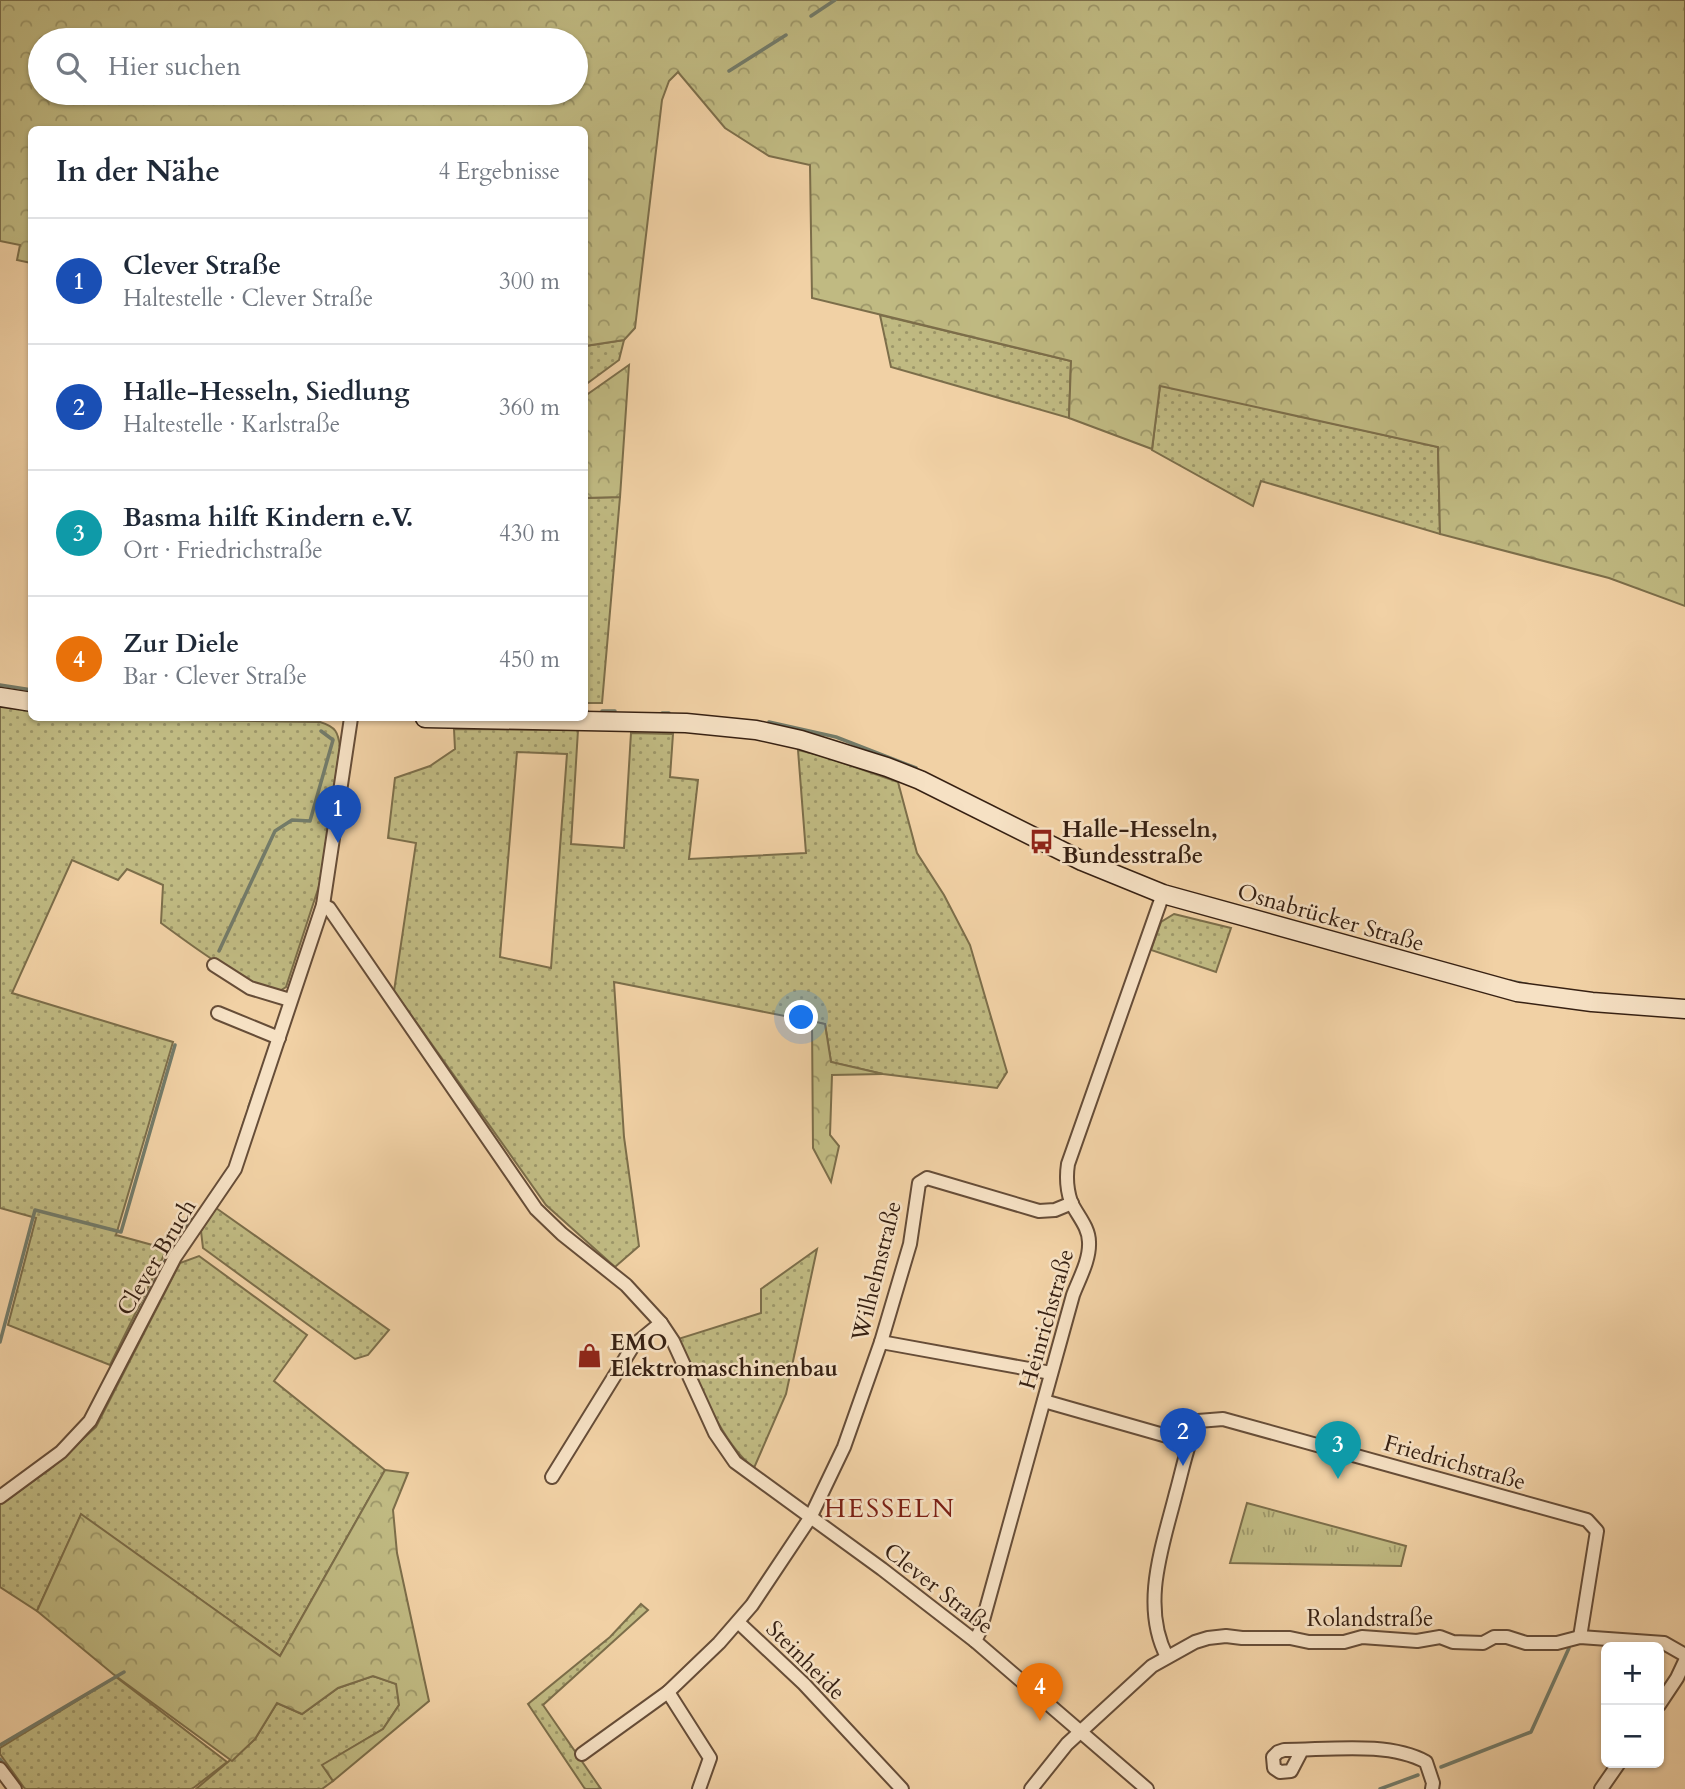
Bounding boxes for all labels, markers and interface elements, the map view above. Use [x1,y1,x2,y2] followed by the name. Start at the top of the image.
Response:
[28,28,588,105] search box
[52,48,90,86] icon: search
[108,49,241,84] text: Hier suchen
[56,151,220,192] text: In der Nähe
[438,156,560,187] text: 4 Ergebnisse
[123,248,281,283] text: Clever Straße
[73,266,85,297] text: 1
[499,266,560,297] text: 300 m
[123,283,373,314] text: Haltestelle · Clever Straße
[123,374,410,409] text: Halle-Hesseln, Siedlung
[73,392,85,423] text: 2
[499,392,560,423] text: 360 m
[123,409,340,440] text: Haltestelle · Karlstraße
[123,500,413,535] text: Basma hilft Kindern e.V.
[73,518,85,549] text: 3
[499,518,560,549] text: 430 m
[123,535,323,566] text: Ort · Friedrichstraße
[123,626,239,661] text: Zur Diele
[73,644,85,675] text: 4
[499,644,560,675] text: 450 m
[123,661,307,692] text: Bar · Clever Straße
[315,785,361,843] pin: 1
[1062,814,1218,871] place label: Halle-Hesseln, Bundesstraße
[1028,828,1056,856] bus stop icon: Halle-Hesseln, Bundesstraße
[1234,876,1428,959] street label: Osnabrücker Straße
[784,1000,818,1034] your location
[110,1193,203,1321] street label: Clever Bruch
[844,1198,909,1345] street label: Wilhelmstraße
[1012,1245,1081,1393] street label: Heinrichstraße
[610,1327,838,1384] place label: EMO Elektromaschinenbau
[576,1341,604,1369] shop icon: EMO Elektromaschinenbau
[1160,1408,1206,1466] pin: 2
[1315,1421,1361,1479] pin: 3
[1380,1427,1529,1498] street label: Friedrichstraße
[824,1491,956,1526] district label: HESSELN
[877,1536,1000,1641] street label: Clever Straße
[1307,1603,1433,1634] street label: Rolandstraße
[759,1614,852,1707] street label: Steinheide
[1601,1642,1664,1768] map controls
[1601,1642,1664,1705] button: +
[1017,1663,1063,1721] pin: 4
[1601,1705,1664,1768] button: −

